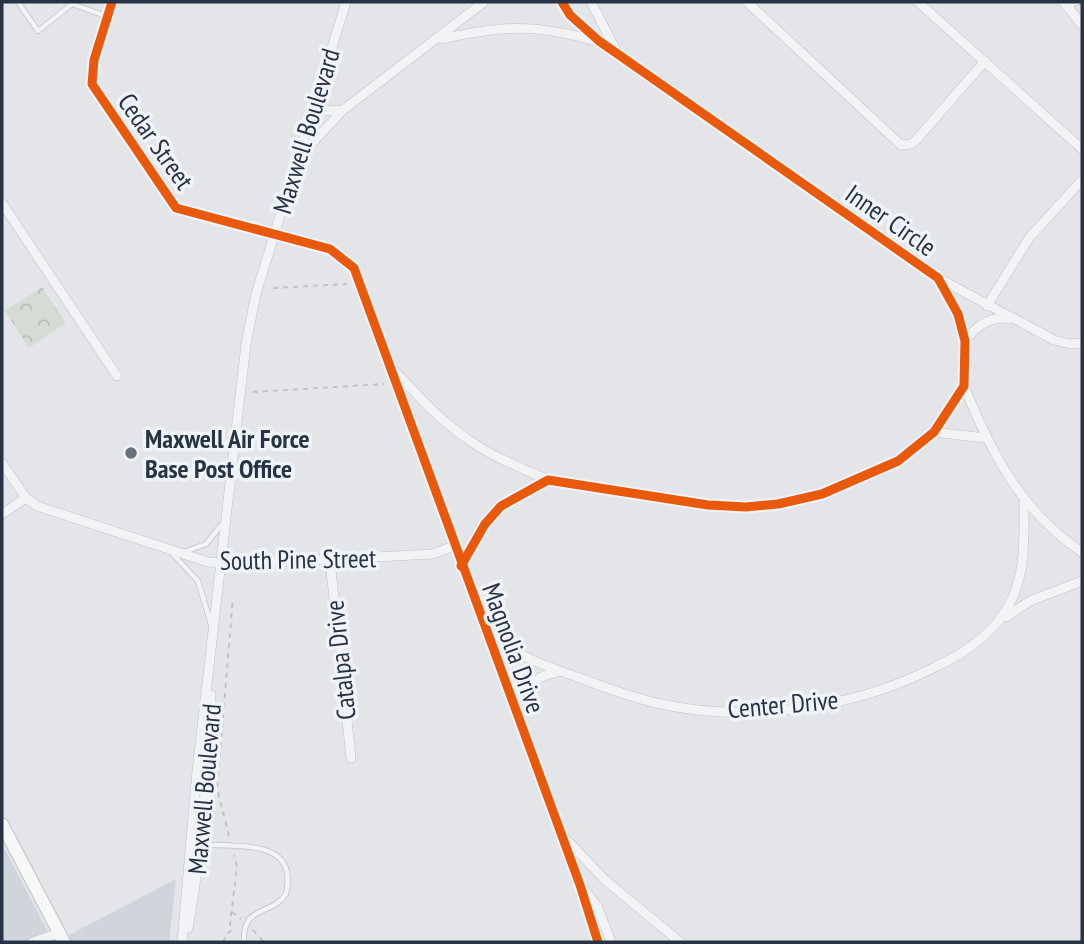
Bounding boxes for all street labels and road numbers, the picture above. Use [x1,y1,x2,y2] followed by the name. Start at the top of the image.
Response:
[265,44,347,218] street label: Maxwell Boulevard
[111,86,201,196] street label: Cedar Street
[839,177,943,263] street label: Inner Circle
[219,541,377,577] street label: South Pine Street
[475,579,553,717] street label: Magnolia Drive
[317,599,363,721] street label: Catalpa Drive
[726,683,840,725] street label: Center Drive
[180,702,228,876] street label: Maxwell Boulevard

